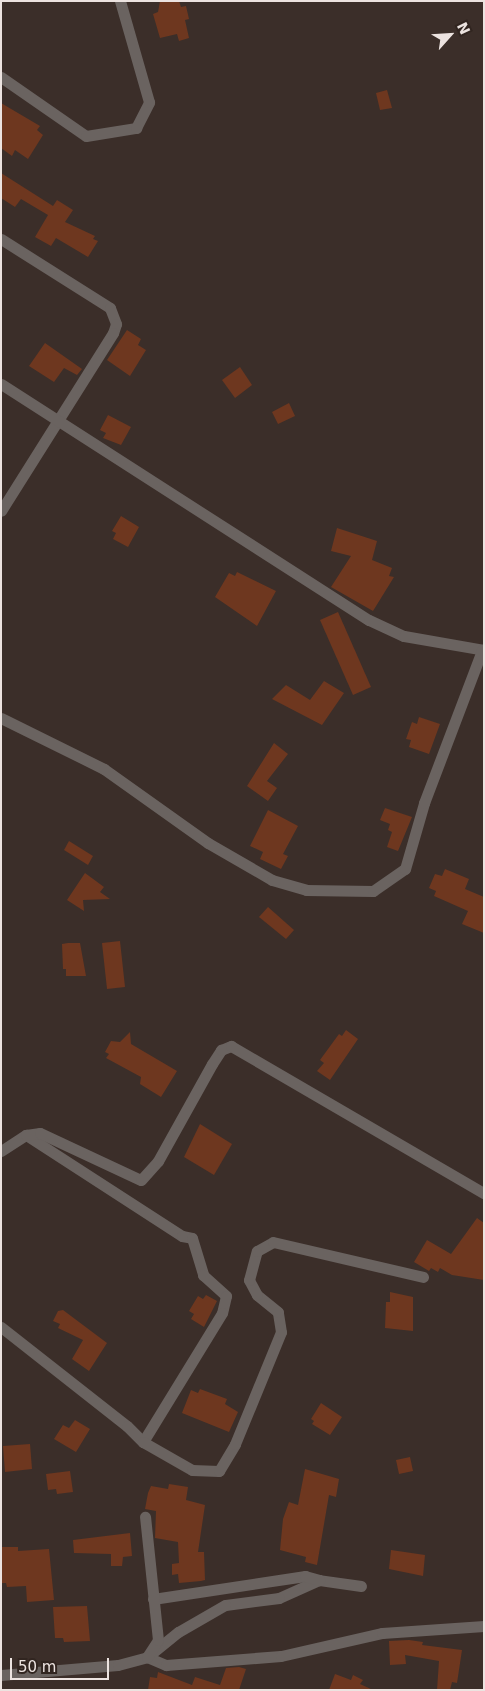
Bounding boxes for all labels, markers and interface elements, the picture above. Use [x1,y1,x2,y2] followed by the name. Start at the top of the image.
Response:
[425,10,475,60] north arrow
[454,20,473,37] text: N
[12,1648,111,1680] scale bar
[18,1658,56,1676] text: 50 m

